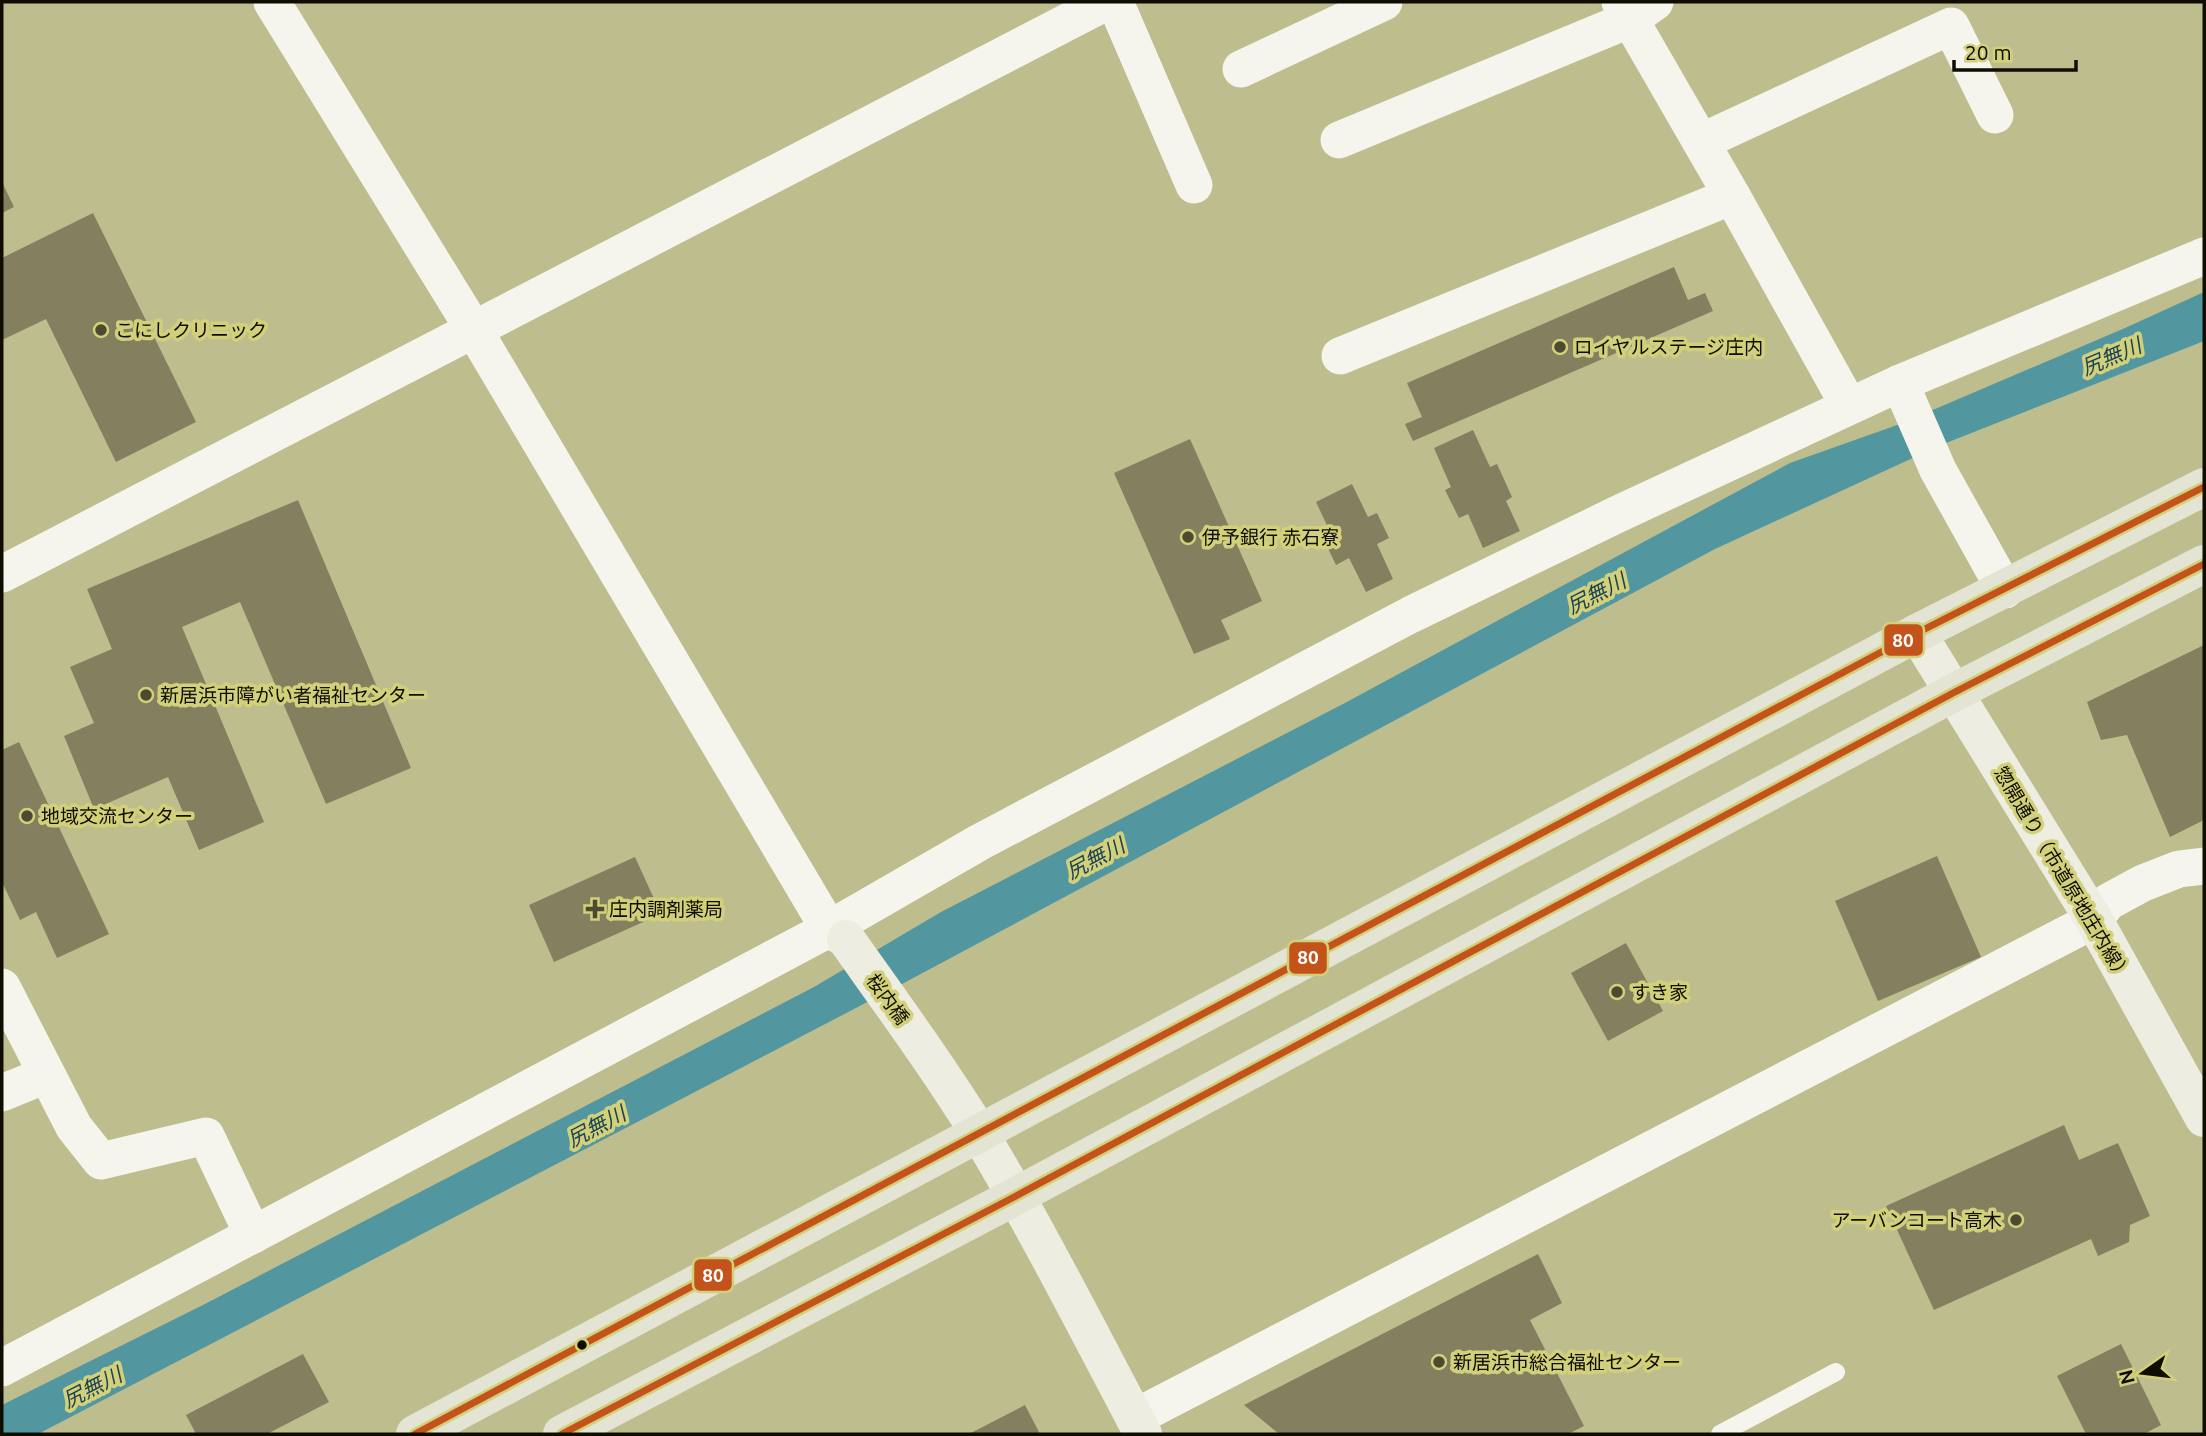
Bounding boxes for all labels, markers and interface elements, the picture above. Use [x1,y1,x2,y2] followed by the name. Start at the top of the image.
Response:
[1954,28,2076,72] scale bar
[1965,40,2012,64] text: 20 m
[115,319,267,341] place label: こにしクリニック
[93,322,109,338] marker: こにしクリニック
[2077,332,2147,379] water label: 尻無川
[1574,336,1763,358] place label: ロイヤルステージ庄内
[1552,339,1568,355] marker: ロイヤルステージ庄内
[1202,526,1339,548] place label: 伊予銀行 赤石寮
[1180,529,1196,545] marker: 伊予銀行 赤石寮
[1562,567,1631,618] water label: 尻無川
[1883,623,1924,657] line badge: 80
[1892,629,1914,651] text: 80
[160,684,426,706] place label: 新居浜市障がい者福祉センター
[138,687,154,703] marker: 新居浜市障がい者福祉センター
[1990,762,2136,986] street label: 惣開通り（市道原地庄内線）
[41,805,193,827] place label: 地域交流センター
[19,808,35,824] marker: 地域交流センター
[1062,832,1130,883] water label: 尻無川
[609,898,723,920] place label: 庄内調剤薬局
[587,901,603,917] marker: 庄内調剤薬局
[1288,941,1328,975] line badge: 80
[1297,946,1319,968] text: 80
[862,969,914,1029] street label: 桜内橋
[1631,981,1688,1003] place label: すき家
[1609,984,1625,1000] marker: すき家
[563,1100,631,1151] water label: 尻無川
[1831,1209,2002,1231] place label: アーバンコート高木
[2008,1212,2024,1228] marker: アーバンコート高木
[693,1258,733,1292] line badge: 80
[702,1264,724,1286] text: 80
[575,1338,589,1352] unlabelled marker
[2108,1338,2178,1408] north arrow
[1453,1351,1681,1373] place label: 新居浜市総合福祉センター
[1431,1354,1447,1370] marker: 新居浜市総合福祉センター
[58,1361,127,1412] water label: 尻無川
[2114,1368,2139,1387] text: N

